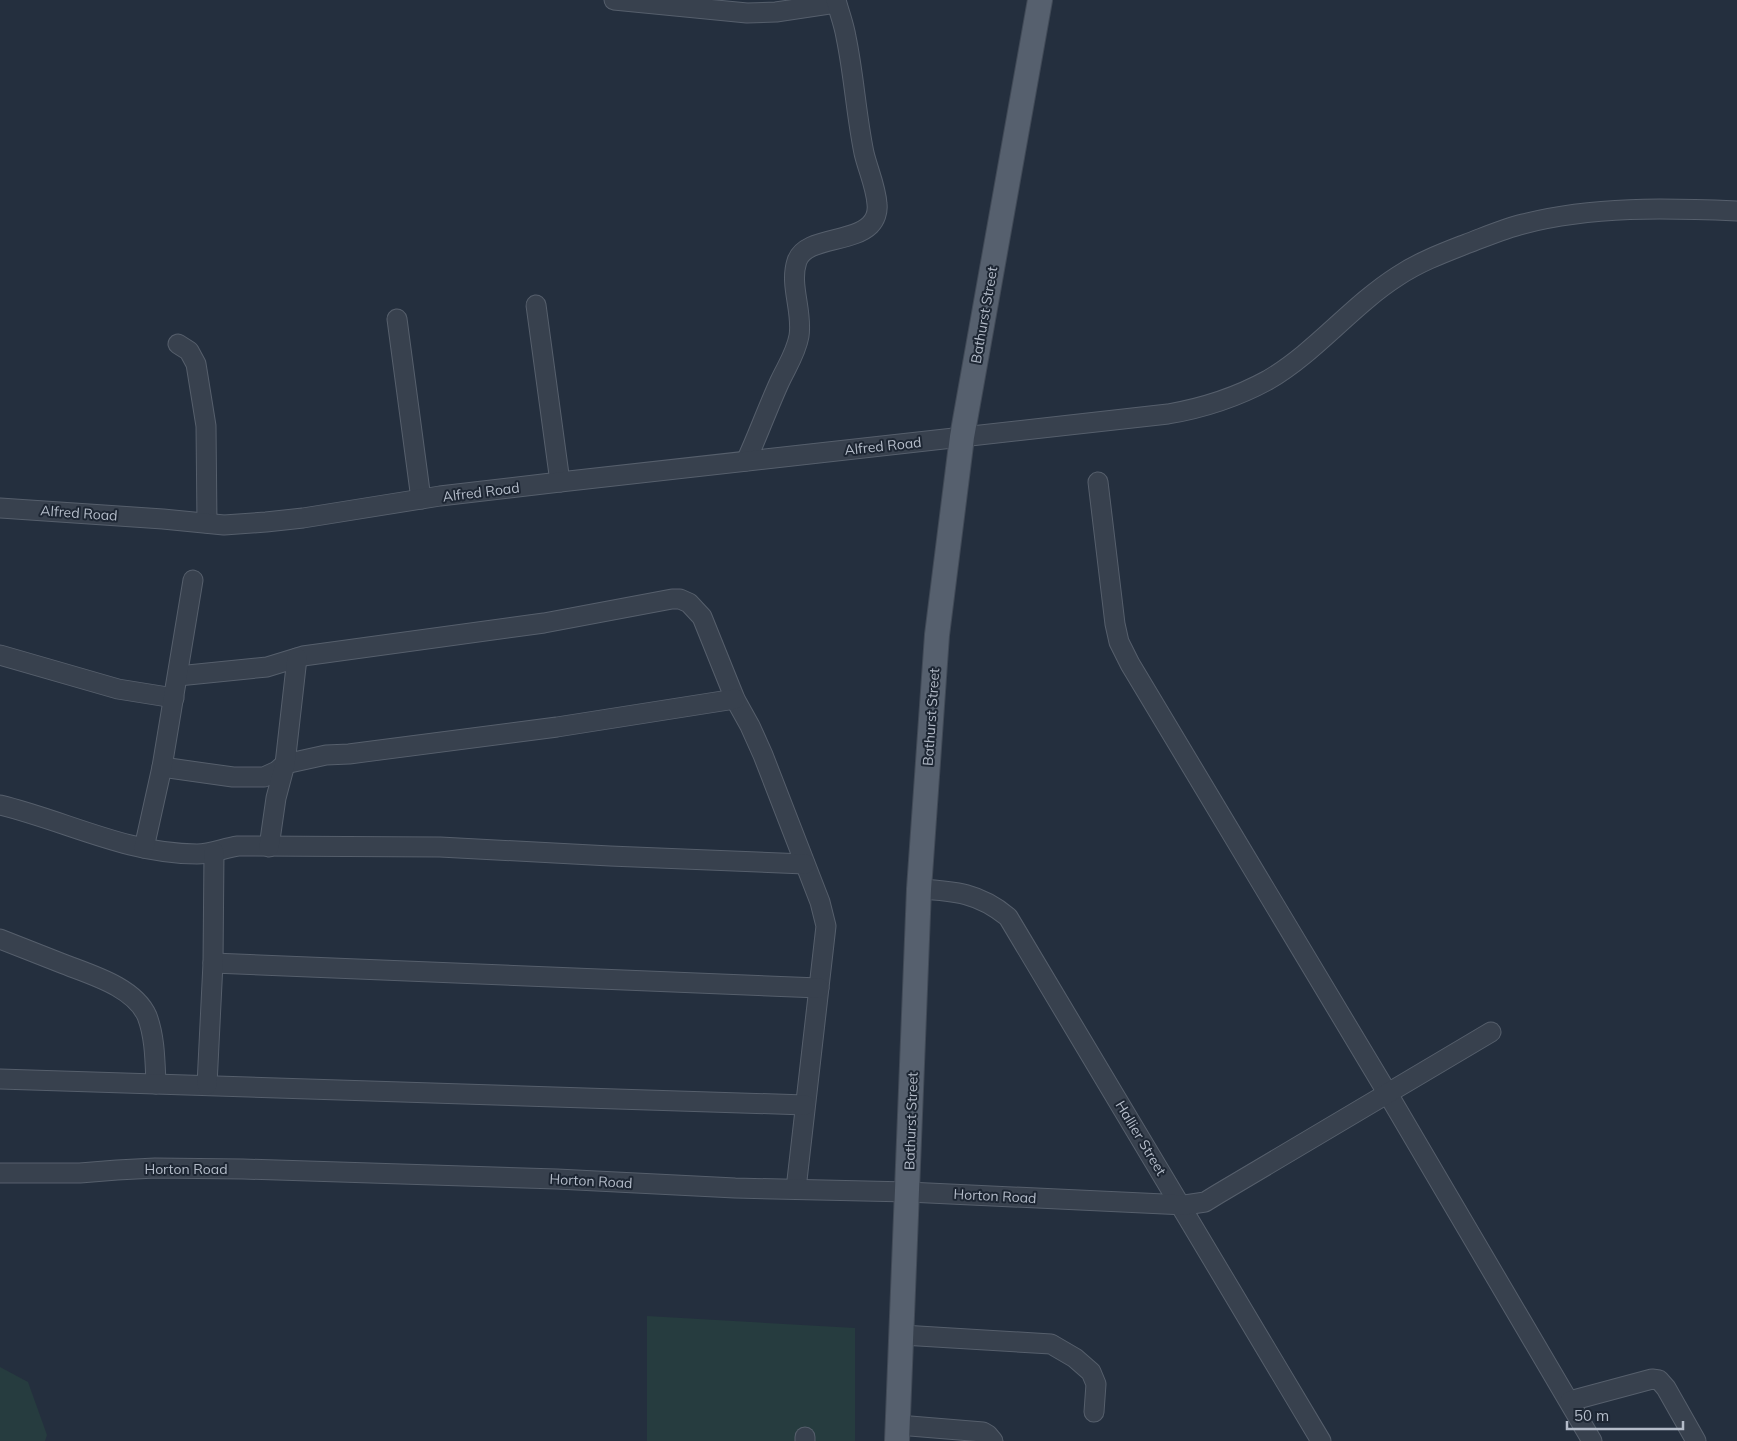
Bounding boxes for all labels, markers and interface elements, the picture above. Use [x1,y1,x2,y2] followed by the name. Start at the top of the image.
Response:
[967,265,1001,365] street label: Bathurst Street
[844,433,922,459] street label: Alfred Road
[442,478,520,506] street label: Alfred Road
[40,501,118,525] street label: Alfred Road
[919,667,943,767] street label: Bathurst Street
[900,1071,922,1170] street label: Bathurst Street
[1112,1097,1170,1179] street label: Hallier Street
[144,1160,228,1178] street label: Horton Road
[549,1170,633,1192] street label: Horton Road
[953,1185,1037,1207] street label: Horton Road
[1567,1398,1683,1430] scale bar
[1574,1406,1609,1425] text: 50 m

